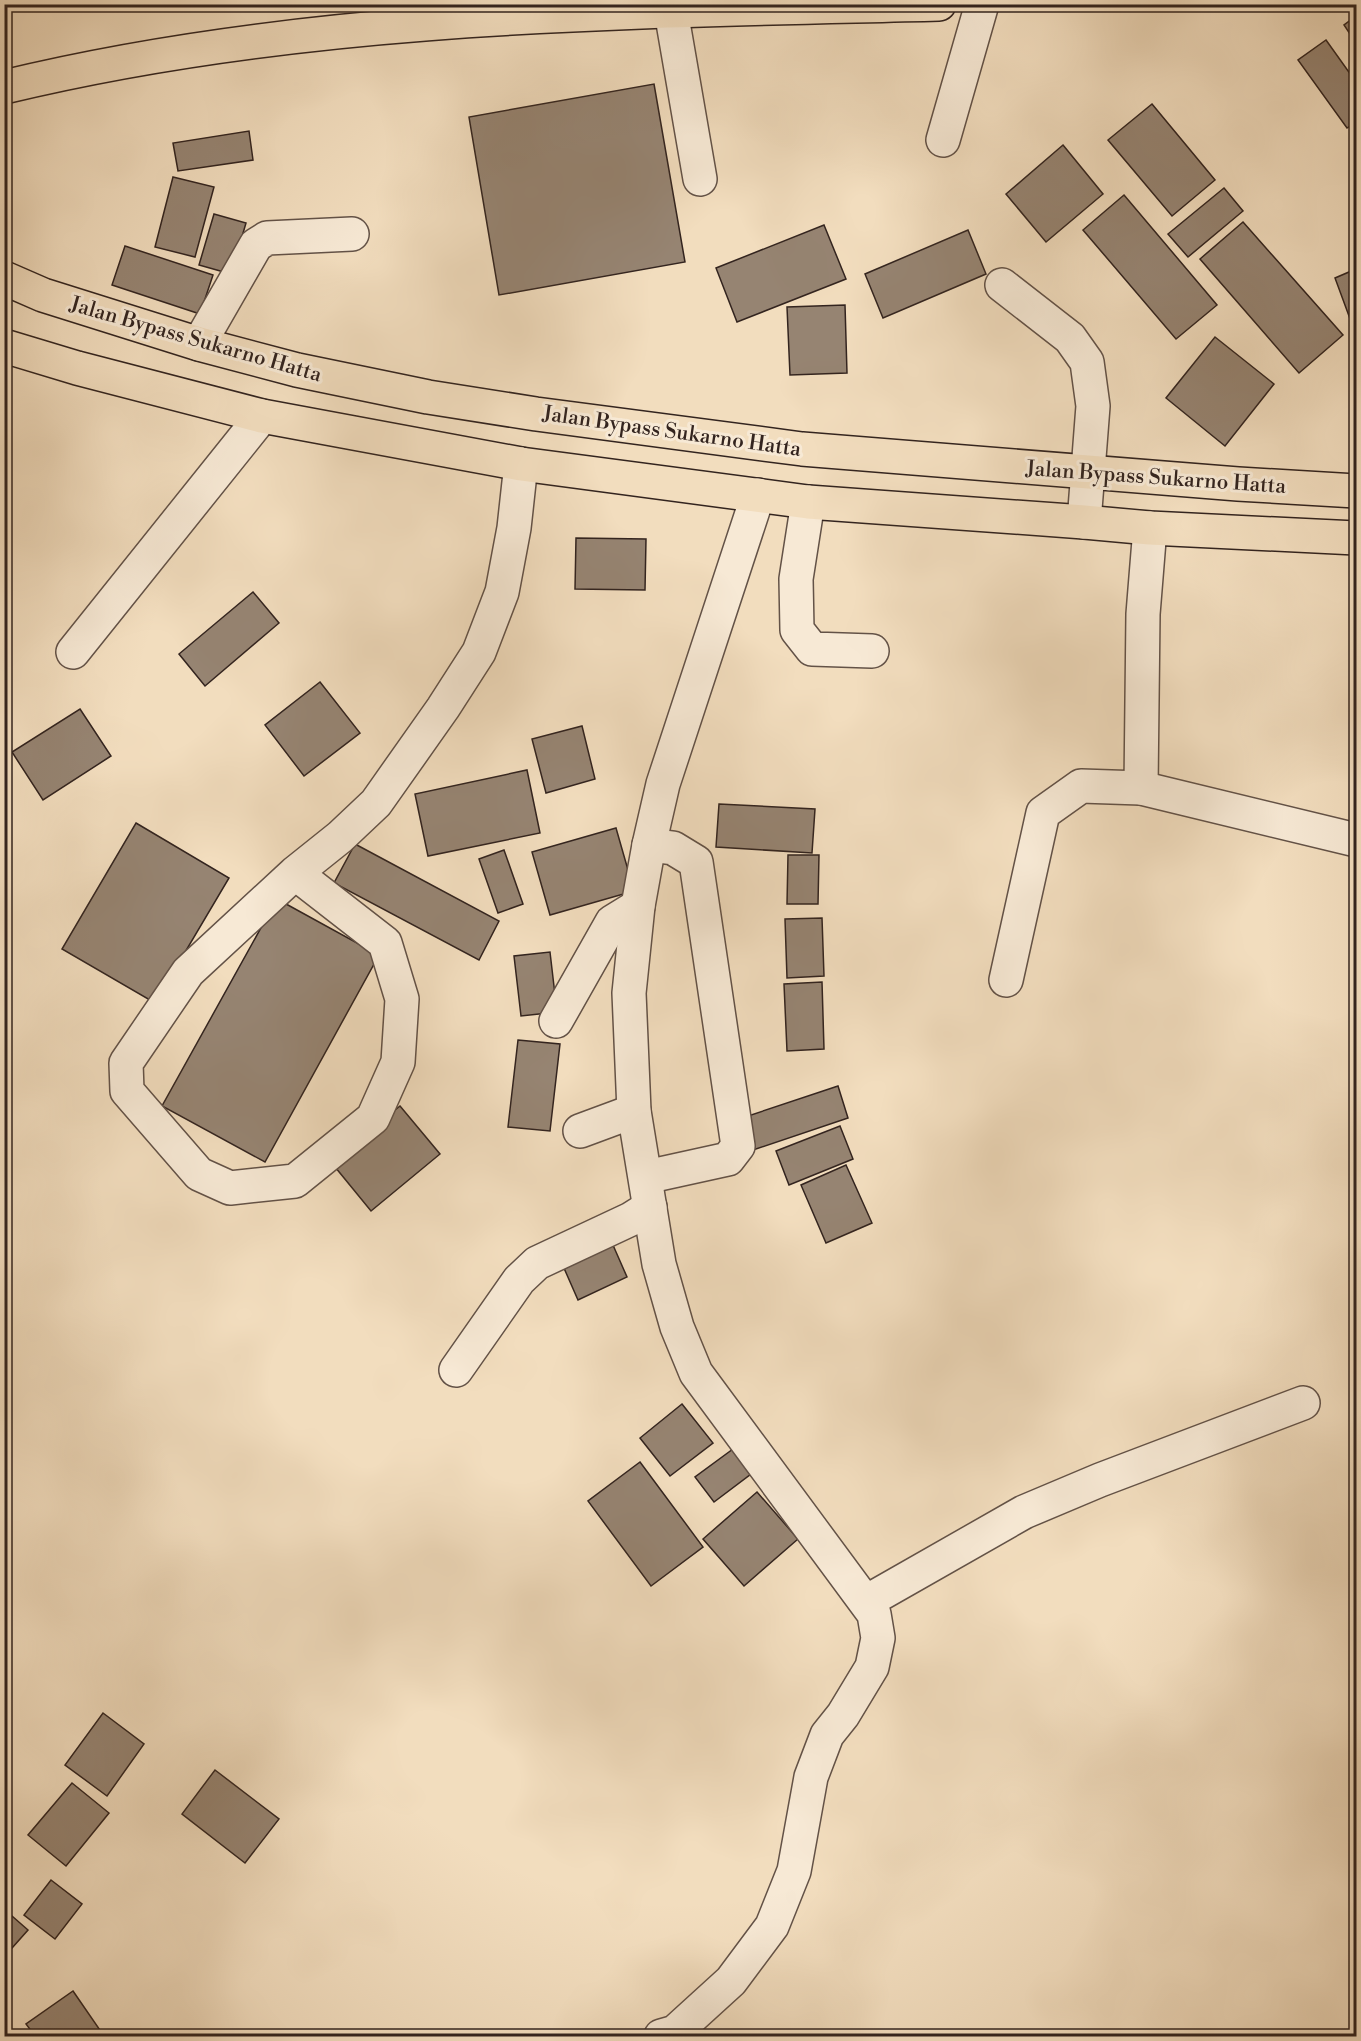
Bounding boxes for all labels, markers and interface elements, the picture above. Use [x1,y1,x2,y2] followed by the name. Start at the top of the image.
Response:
[66,291,325,389] street label: Jalan Bypass Sukarno Hatta
[540,401,803,463] street label: Jalan Bypass Sukarno Hatta
[1024,456,1287,500] street label: Jalan Bypass Sukarno Hatta

